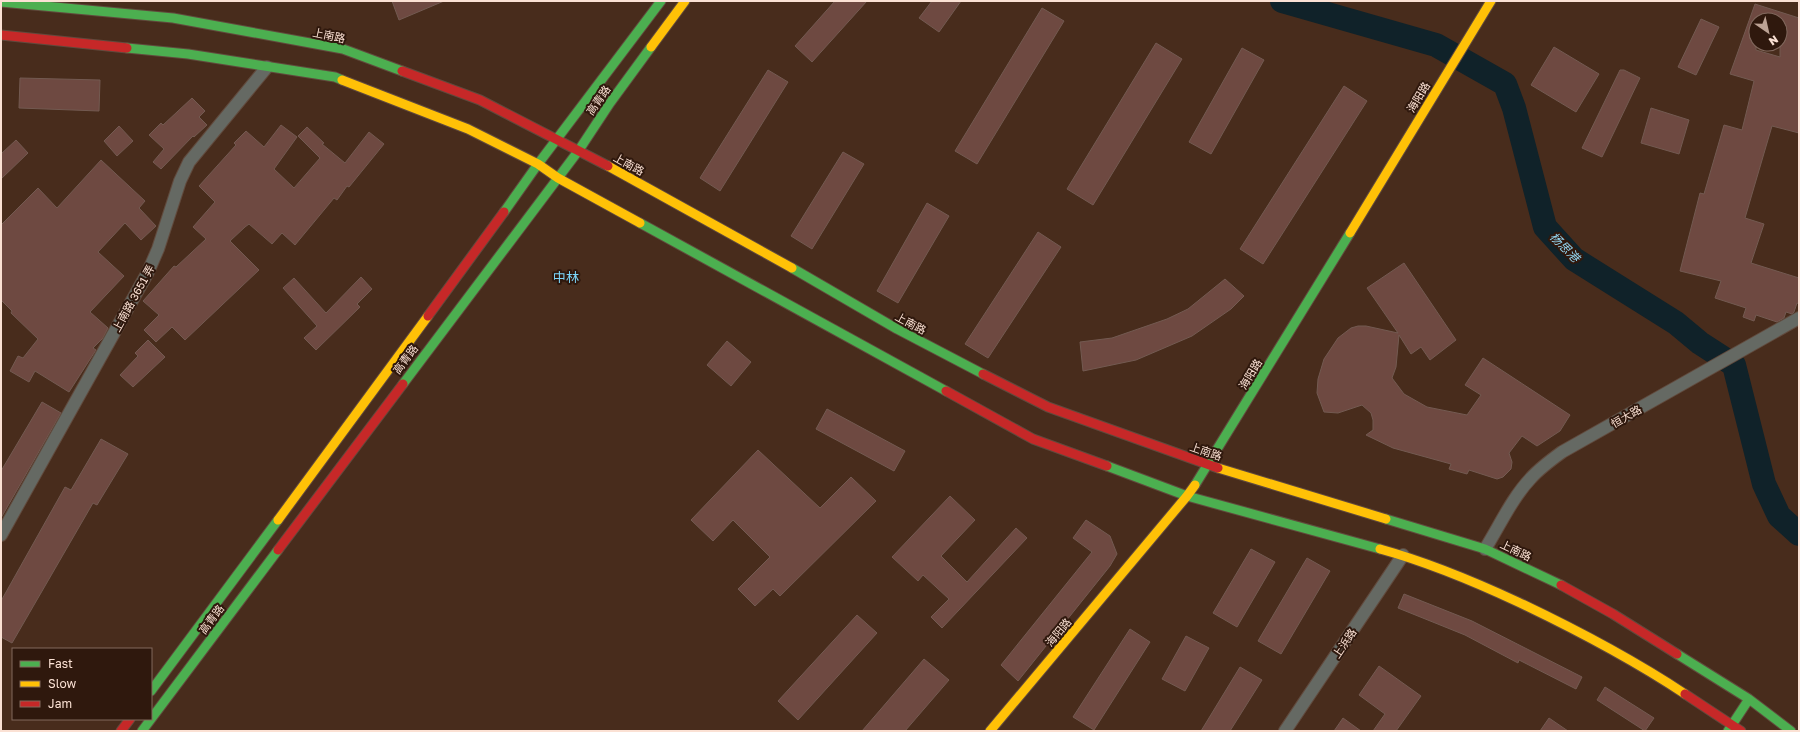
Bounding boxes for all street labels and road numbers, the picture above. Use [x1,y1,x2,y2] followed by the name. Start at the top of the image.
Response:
[312,25,346,45] street label: 上南路
[1404,80,1432,114] street label: 海阳路
[583,83,613,117] street label: 高青路
[611,150,647,178] street label: 上南路
[109,262,157,334] street label: 上南路 3651 弄
[893,310,929,336] street label: 上南路
[390,342,420,376] street label: 高青路
[1236,357,1264,391] street label: 海阳路
[1608,402,1644,430] street label: 恒大路
[1188,439,1224,463] street label: 上南路
[1498,537,1534,563] street label: 上南路
[196,602,226,636] street label: 高青路
[1042,615,1074,649] street label: 海阳路
[1329,626,1359,660] street label: 上浜路

